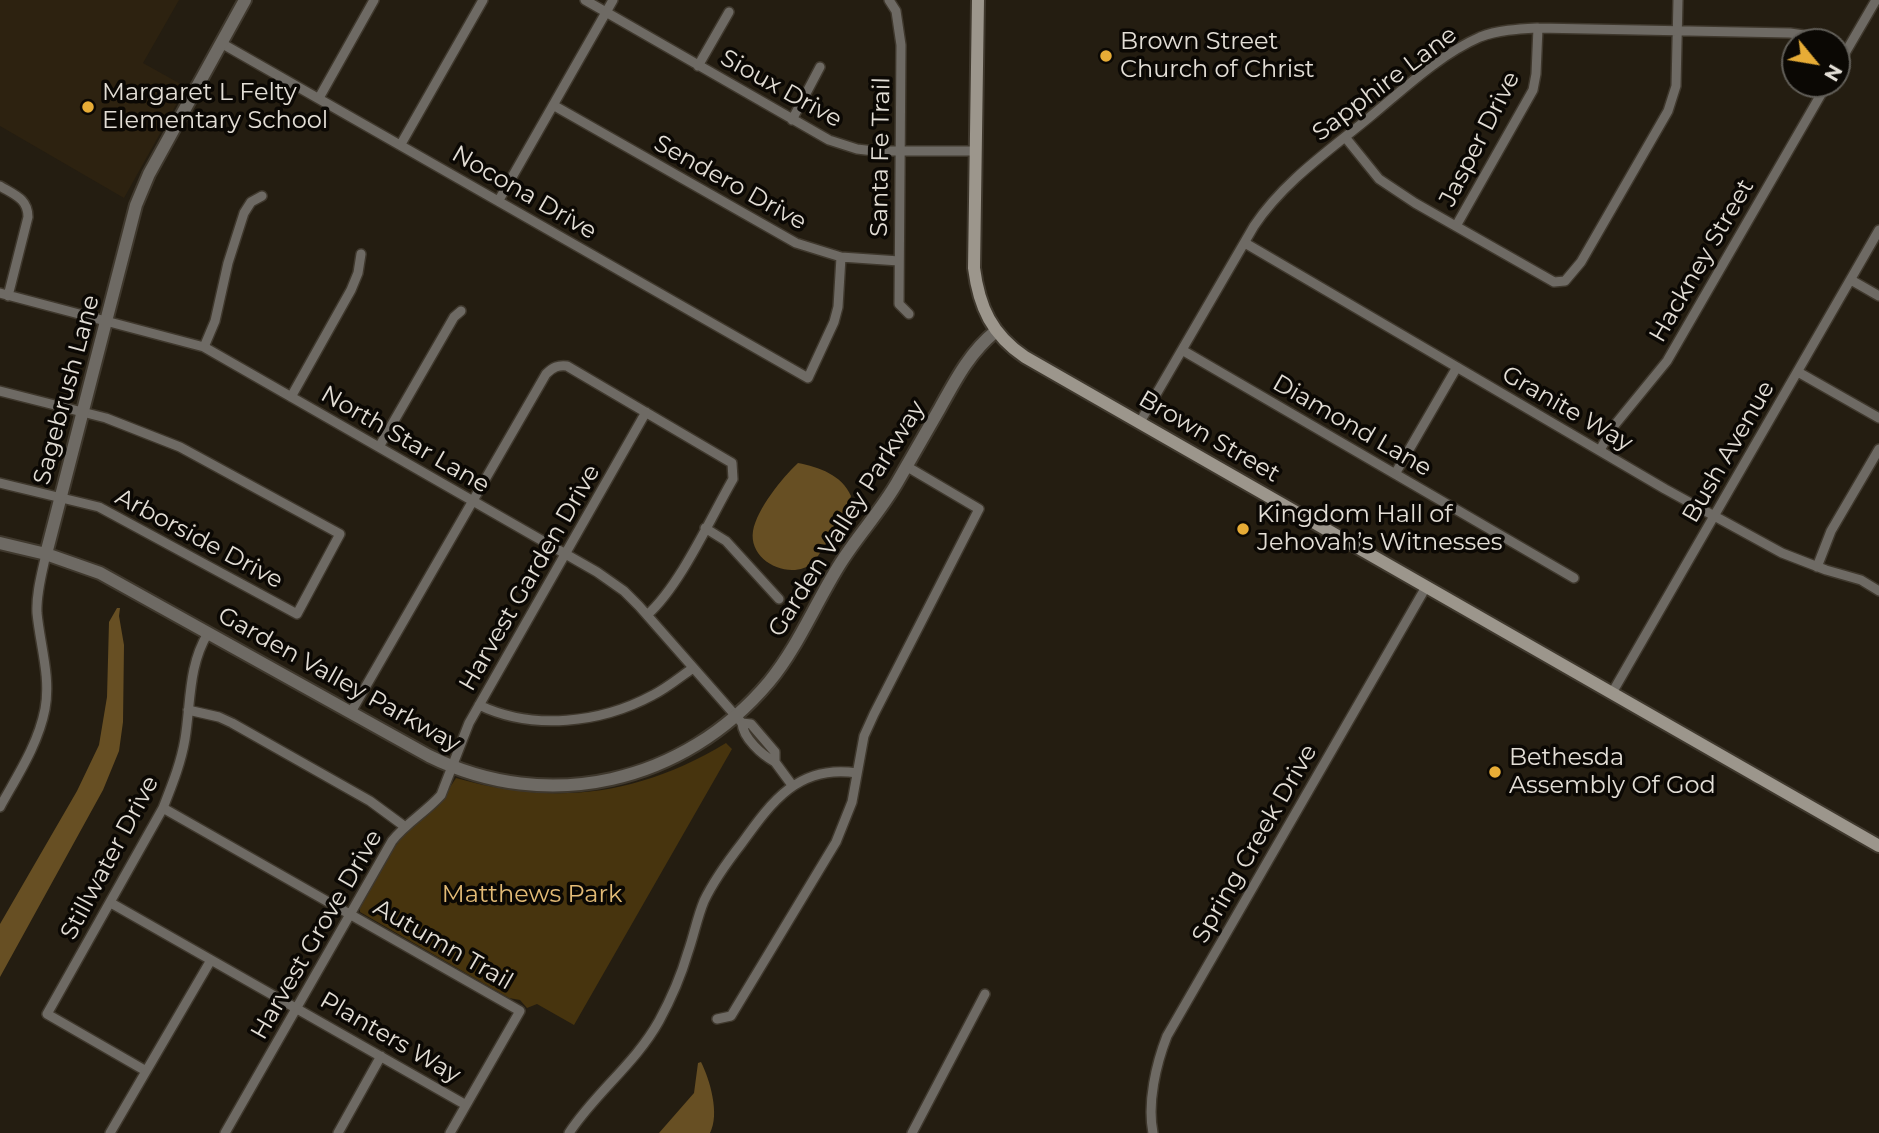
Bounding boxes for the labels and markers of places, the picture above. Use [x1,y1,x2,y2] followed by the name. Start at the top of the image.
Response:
[1120,28,1315,84] place label: Brown Street Church of Christ
[1098,48,1114,64] marker: Brown Street Church of Christ
[102,79,328,135] place label: Margaret L Felty Elementary School
[80,99,96,115] marker: Margaret L Felty Elementary School
[1257,501,1502,557] place label: Kingdom Hall of Jehovah’s Witnesses
[1235,521,1251,537] marker: Kingdom Hall of Jehovah’s Witnesses
[1509,744,1716,800] place label: Bethesda Assembly Of God
[1487,764,1503,780] marker: Bethesda Assembly Of God

